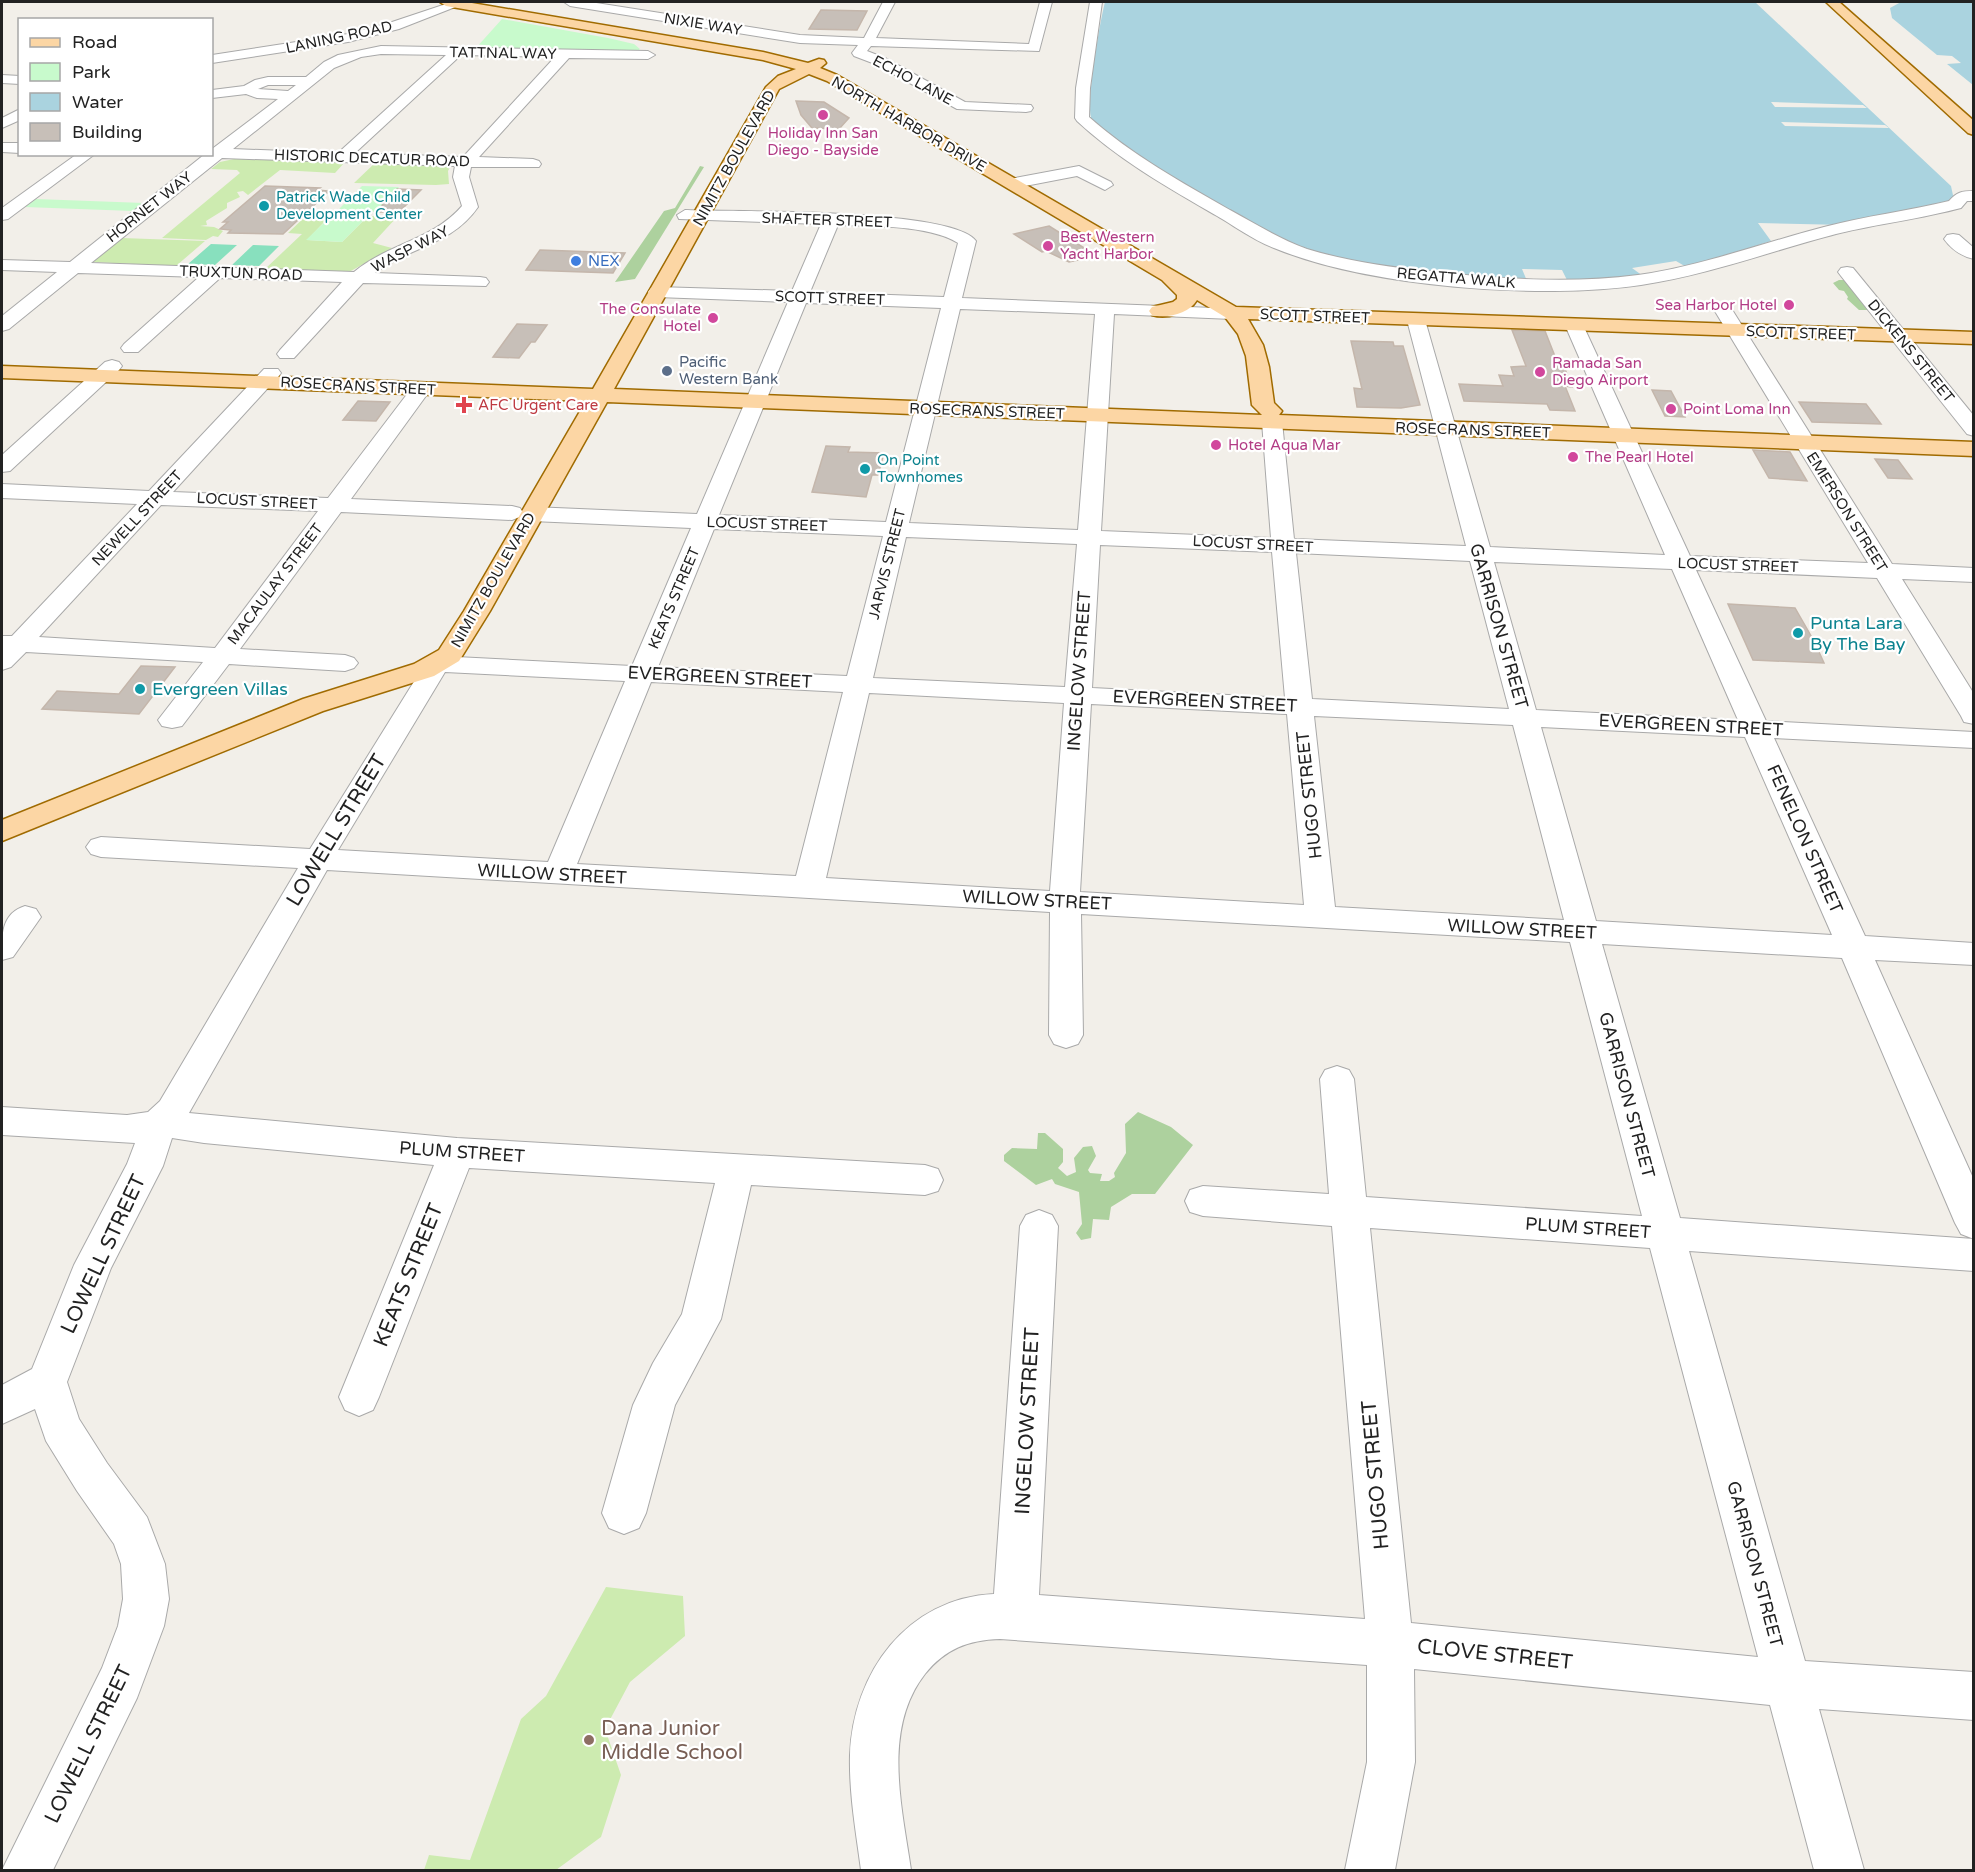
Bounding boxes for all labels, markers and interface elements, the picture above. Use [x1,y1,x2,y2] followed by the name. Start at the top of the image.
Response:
[662,9,744,39] street label: NIXIE WAY
[284,17,394,57] street label: LANING ROAD
[18,18,213,156] legend
[72,31,117,53] text: Road
[449,43,557,63] street label: TATTNAL WAY
[870,51,956,109] street label: ECHO LANE
[72,61,111,83] text: Park
[828,72,990,176] street label: NORTH HARBOR DRIVE
[689,87,779,229] street label: NIMITZ BOULEVARD
[72,91,123,113] text: Water
[816,108,830,122] marker: Holiday Inn San Diego - Bayside
[72,121,142,143] text: Building
[767,124,879,159] place label: Holiday Inn San Diego - Bayside
[274,146,470,170] street label: HISTORIC DECATUR ROAD
[103,168,196,246] street label: HORNET WAY
[276,188,423,223] place label: Patrick Wade Child Development Center
[257,199,271,213] marker: Patrick Wade Child Development Center
[761,209,893,231] street label: SHAFTER STREET
[368,222,452,276] street label: WASP WAY
[1060,228,1155,263] place label: Best Western Yacht Harbor
[1041,239,1055,253] marker: Best Western Yacht Harbor
[588,252,620,270] place label: NEX
[569,254,583,268] marker: NEX
[179,262,303,284] street label: TRUXTUN ROAD
[1396,264,1516,292] street label: REGATTA WALK
[775,287,885,309] street label: SCOTT STREET
[1655,296,1777,314] place label: Sea Harbor Hotel
[1864,296,1958,406] street label: DICKENS STREET
[1782,298,1796,312] marker: Sea Harbor Hotel
[600,300,701,335] place label: The Consulate Hotel
[1260,305,1370,327] street label: SCOTT STREET
[706,311,720,325] marker: The Consulate Hotel
[1746,322,1856,344] street label: SCOTT STREET
[679,353,778,388] place label: Pacific Western Bank
[1552,354,1649,389] place label: Ramada San Diego Airport
[660,364,674,378] marker: Pacific Western Bank
[1533,365,1547,379] marker: Ramada San Diego Airport
[280,373,436,399] street label: ROSECRANS STREET
[455,396,473,414] marker: AFC Urgent Care
[478,396,598,414] place label: AFC Urgent Care
[909,399,1065,423] street label: ROSECRANS STREET
[1683,400,1791,418] place label: Point Loma Inn
[1664,402,1678,416] marker: Point Loma Inn
[1395,418,1551,442] street label: ROSECRANS STREET
[1228,436,1341,454] place label: Hotel Aqua Mar
[1209,438,1223,452] marker: Hotel Aqua Mar
[1585,448,1694,466] place label: The Pearl Hotel
[1803,449,1891,575] street label: EMERSON STREET
[1566,450,1580,464] marker: The Pearl Hotel
[877,451,963,486] place label: On Point Townhomes
[858,462,872,476] marker: On Point Townhomes
[88,466,186,570] street label: NEWELL STREET
[196,489,318,513] street label: LOCUST STREET
[865,507,909,621] street label: JARVIS STREET
[447,509,539,651] street label: NIMITZ BOULEVARD
[706,513,828,535] street label: LOCUST STREET
[224,520,326,648] street label: MACAULAY STREET
[1192,532,1314,556] street label: LOCUST STREET
[1465,541,1533,711] street label: GARRISON STREET
[644,544,704,652] street label: KEATS STREET
[1677,554,1799,576] street label: LOCUST STREET
[1062,590,1096,752] street label: INGELOW STREET
[1810,612,1906,655] place label: Punta Lara By The Bay
[1791,626,1805,640] marker: Punta Lara By The Bay
[627,661,813,693] street label: EVERGREEN STREET
[152,678,288,700] place label: Evergreen Villas
[133,682,147,696] marker: Evergreen Villas
[1112,685,1298,717] street label: EVERGREEN STREET
[1598,709,1784,741] street label: EVERGREEN STREET
[1291,730,1327,860] street label: HUGO STREET
[281,750,392,911] street label: LOWELL STREET
[1762,761,1848,917] street label: FENELON STREET
[477,859,627,889] street label: WILLOW STREET
[962,885,1112,915] street label: WILLOW STREET
[1447,914,1597,944] street label: WILLOW STREET
[1594,1010,1660,1180] street label: GARRISON STREET
[398,1137,526,1167] street label: PLUM STREET
[56,1170,151,1338] street label: LOWELL STREET
[368,1200,449,1351] street label: KEATS STREET
[1524,1213,1652,1243] street label: PLUM STREET
[1010,1327,1045,1515] street label: INGELOW STREET
[1357,1399,1394,1551] street label: HUGO STREET
[1722,1479,1788,1649] street label: GARRISON STREET
[1416,1634,1574,1675] street label: CLOVE STREET
[39,1661,138,1827] street label: LOWELL STREET
[601,1716,743,1765] place label: Dana Junior Middle School
[582,1733,596,1747] marker: Dana Junior Middle School

